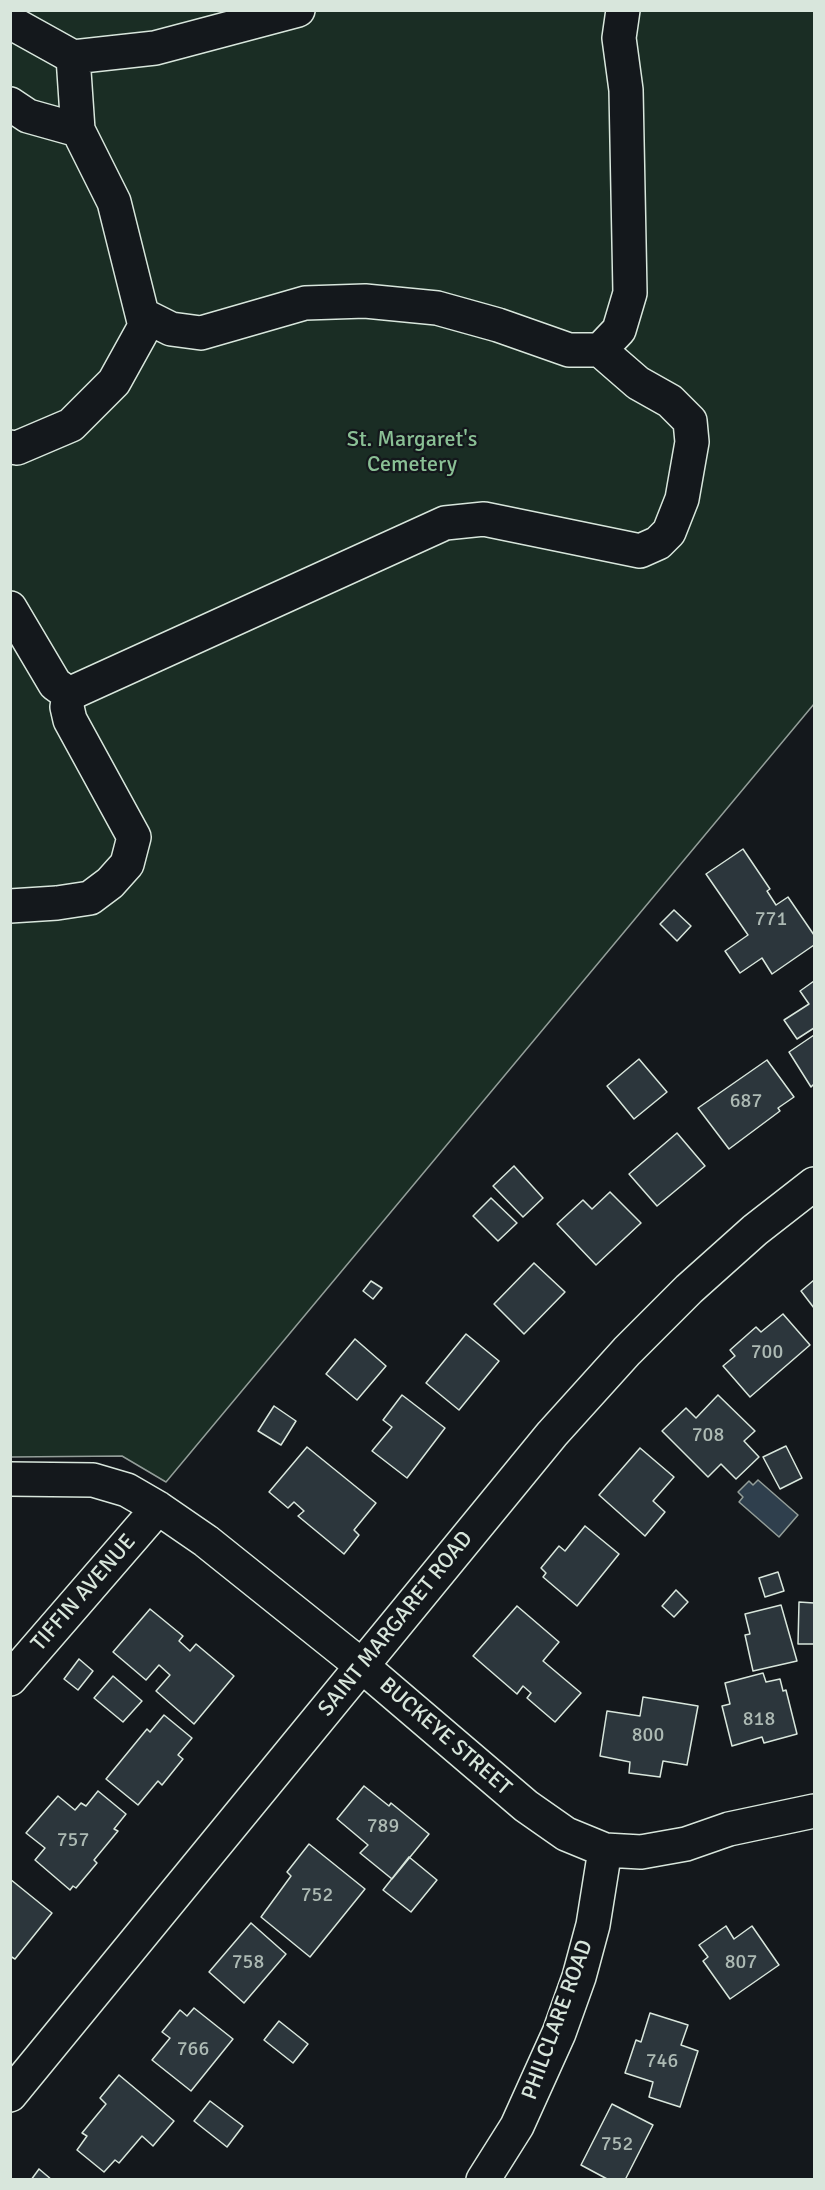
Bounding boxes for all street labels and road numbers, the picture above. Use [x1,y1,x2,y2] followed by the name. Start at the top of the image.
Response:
[313,1526,479,1722] street label: SAINT MARGARET ROAD
[26,1529,142,1657] street label: TIFFIN AVENUE
[374,1672,516,1802] street label: BUCKEYE STREET
[517,1937,599,2103] street label: PHILCLARE ROAD

